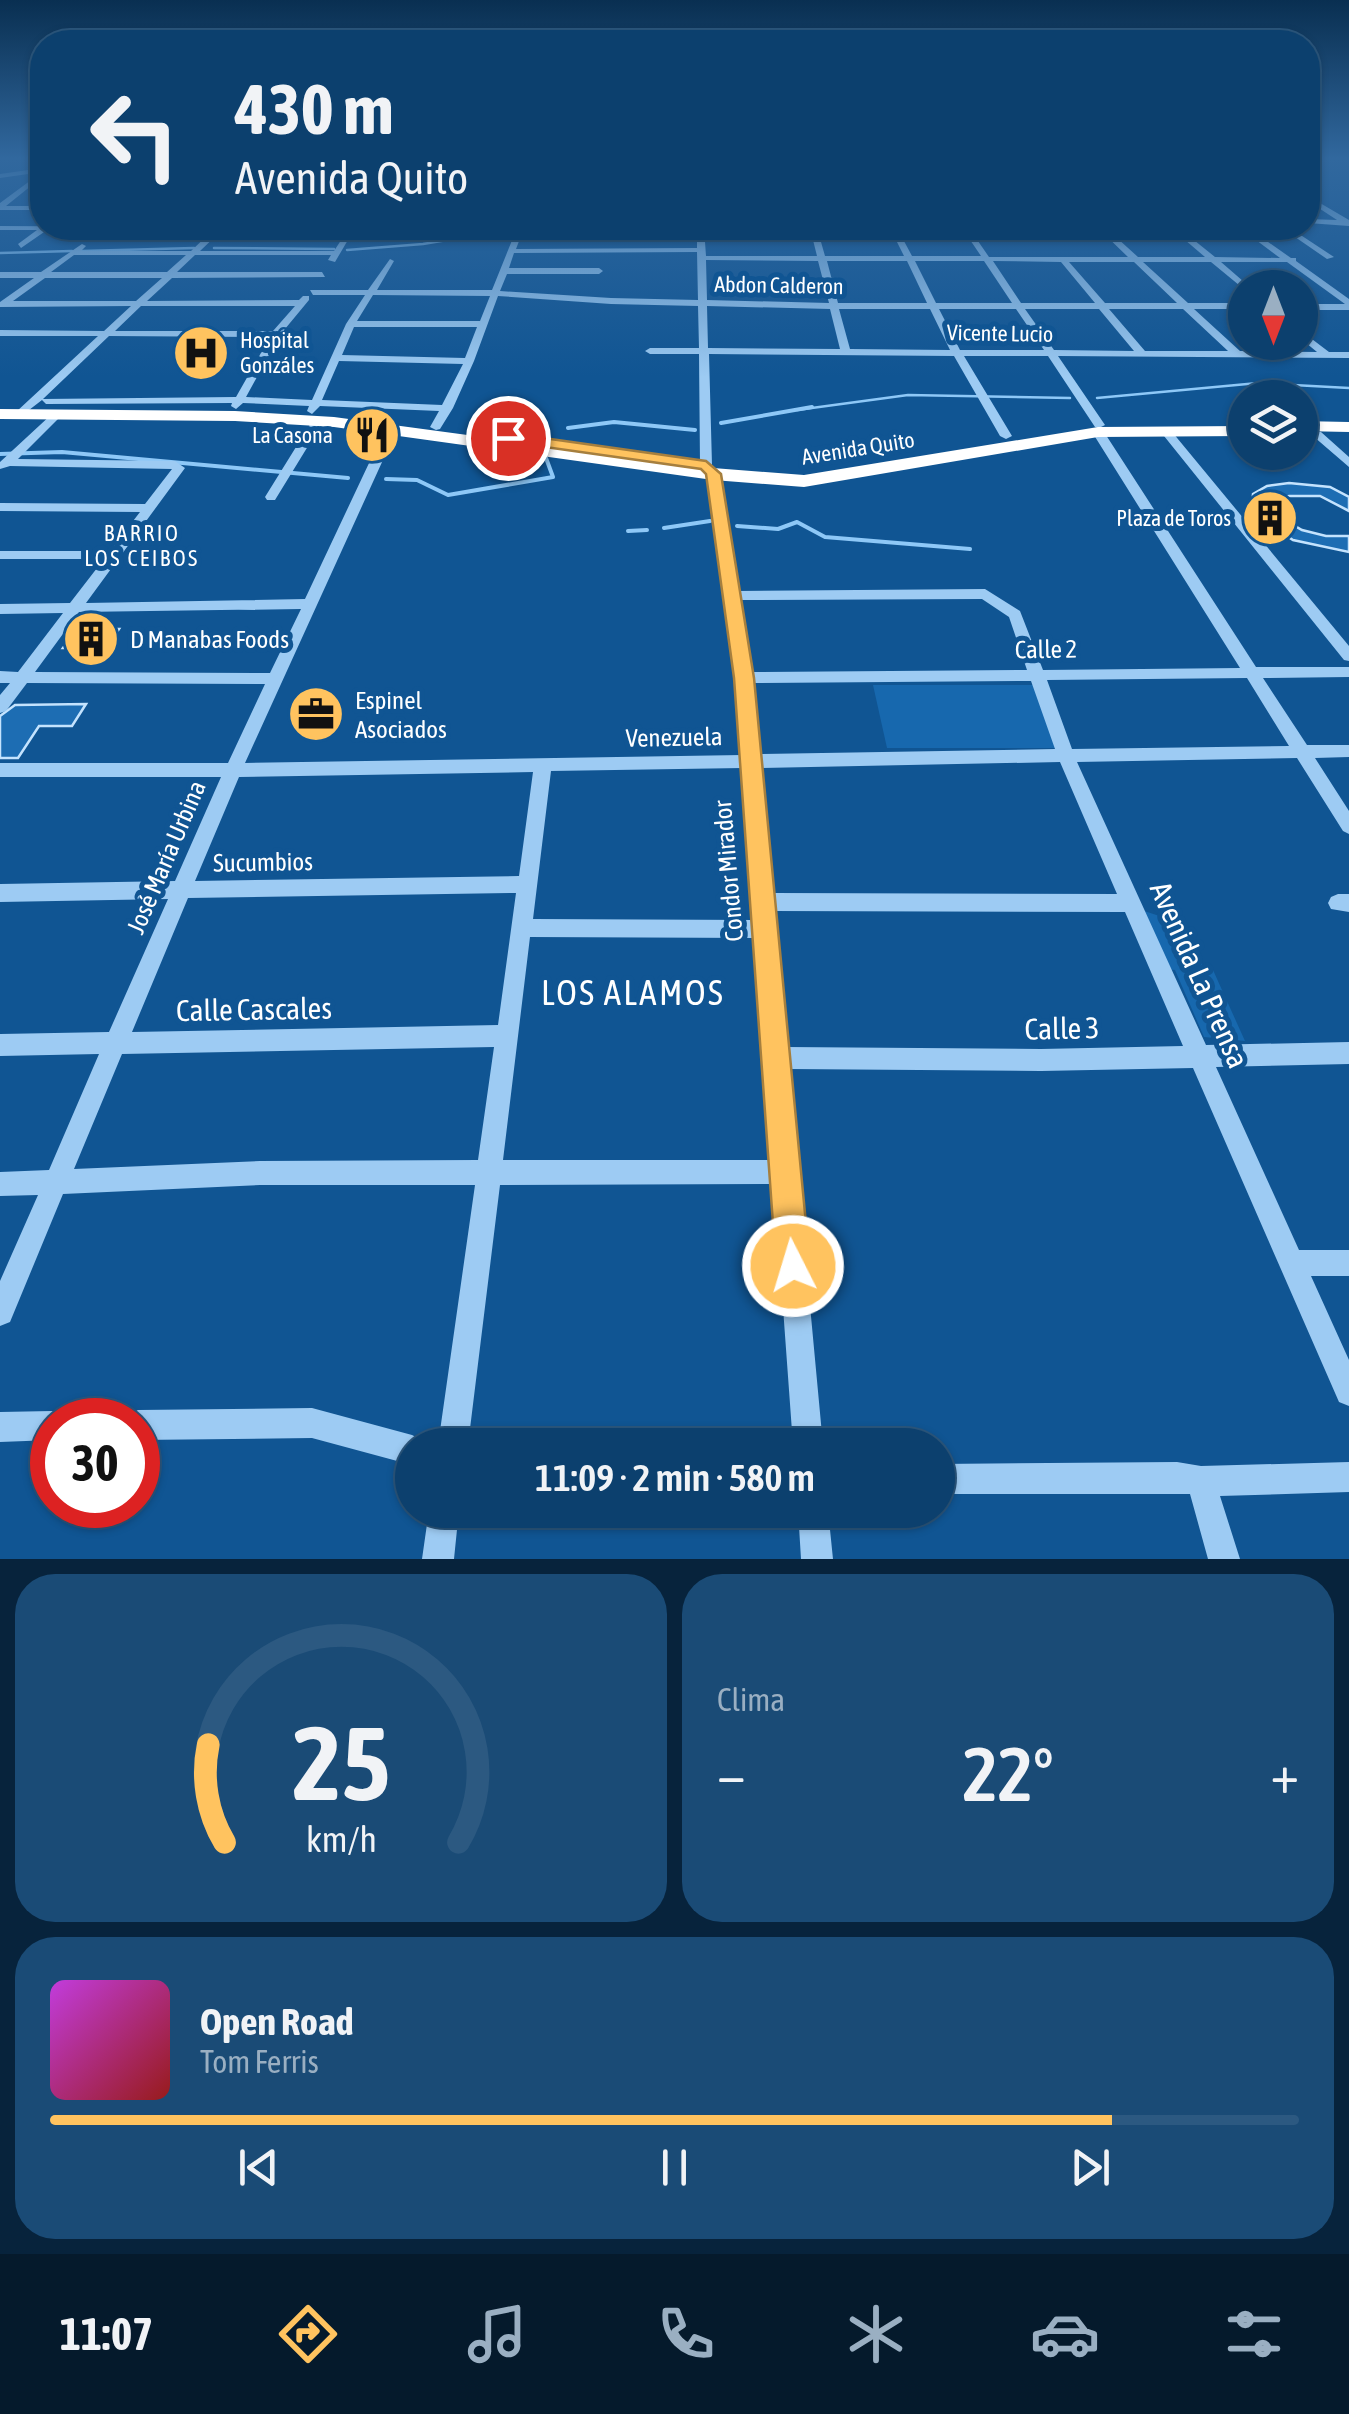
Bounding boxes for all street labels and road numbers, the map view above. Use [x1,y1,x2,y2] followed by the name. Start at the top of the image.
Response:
[714,271,844,299] street label: Abdon Calderon
[947,319,1053,347] street label: Vicente Lucio
[800,426,916,470] street label: Avenida Quito
[1015,634,1077,664] street label: Calle 2
[625,722,723,752] street label: Venezuela
[121,776,211,938] street label: José María Urbina
[708,799,748,943] street label: Condor Mirador
[213,847,313,877] street label: Sucumbios
[1144,876,1256,1073] street label: Avenida La Prensa
[176,991,332,1027] street label: Calle Cascales
[1024,1010,1100,1046] street label: Calle 3

